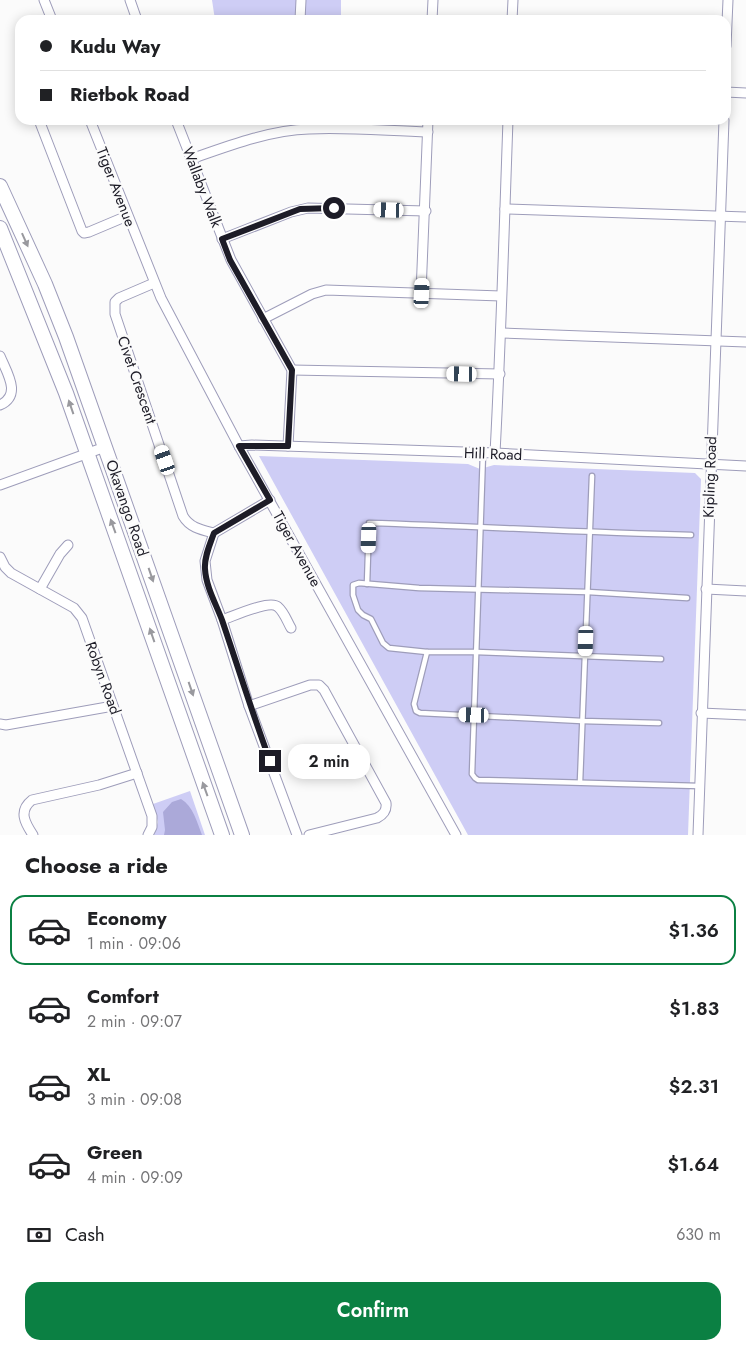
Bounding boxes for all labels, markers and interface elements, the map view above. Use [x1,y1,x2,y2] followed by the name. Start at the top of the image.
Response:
[70,33,160,60] text: Kudu Way
[70,81,190,108] text: Rietbok Road
[91,144,141,230] street label: Tiger Avenue
[177,144,228,231] street label: Wallaby Walk
[323,197,345,219] route start
[373,202,404,218] car
[21,233,29,247] one-way arrow
[413,278,430,308] car
[112,333,162,427] street label: Civet Crescent
[446,366,477,382] car
[67,399,75,414] one-way arrow
[698,436,722,518] street label: Kipling Road
[463,442,523,466] street label: Hill Road
[153,443,176,477] car
[100,457,154,559] street label: Okavango Road
[267,507,327,591] street label: Tiger Avenue
[109,518,116,533] one-way arrow
[360,523,377,553] car
[147,568,155,583] one-way arrow
[577,626,594,656] car
[148,628,155,643] one-way arrow
[80,638,126,718] street label: Robyn Road
[187,682,195,697] one-way arrow
[458,707,489,723] car
[288,744,370,778] callout: 2 min
[259,750,281,772] route end
[308,750,350,773] text: 2 min
[201,781,209,796] one-way arrow
[25,849,168,881] text: Choose a ride
[87,905,167,932] text: Economy
[27,908,72,953] icon: car
[669,917,719,944] text: $1.36
[87,932,181,955] text: 1 min · 09:06
[87,983,159,1010] text: Comfort
[27,986,72,1031] icon: car
[669,995,719,1022] text: $1.83
[87,1010,182,1033] text: 2 min · 09:07
[87,1061,110,1088] text: XL
[27,1064,72,1109] icon: car
[669,1073,719,1100] text: $2.31
[87,1088,182,1111] text: 3 min · 09:08
[87,1139,143,1166] text: Green
[27,1142,72,1187] icon: car
[667,1151,719,1178] text: $1.64
[87,1166,183,1189] text: 4 min · 09:09
[25,1221,53,1249] icon: cash
[65,1221,105,1248] text: Cash
[676,1223,721,1246] text: 630 m
[25,1282,721,1340] button: Confirm

